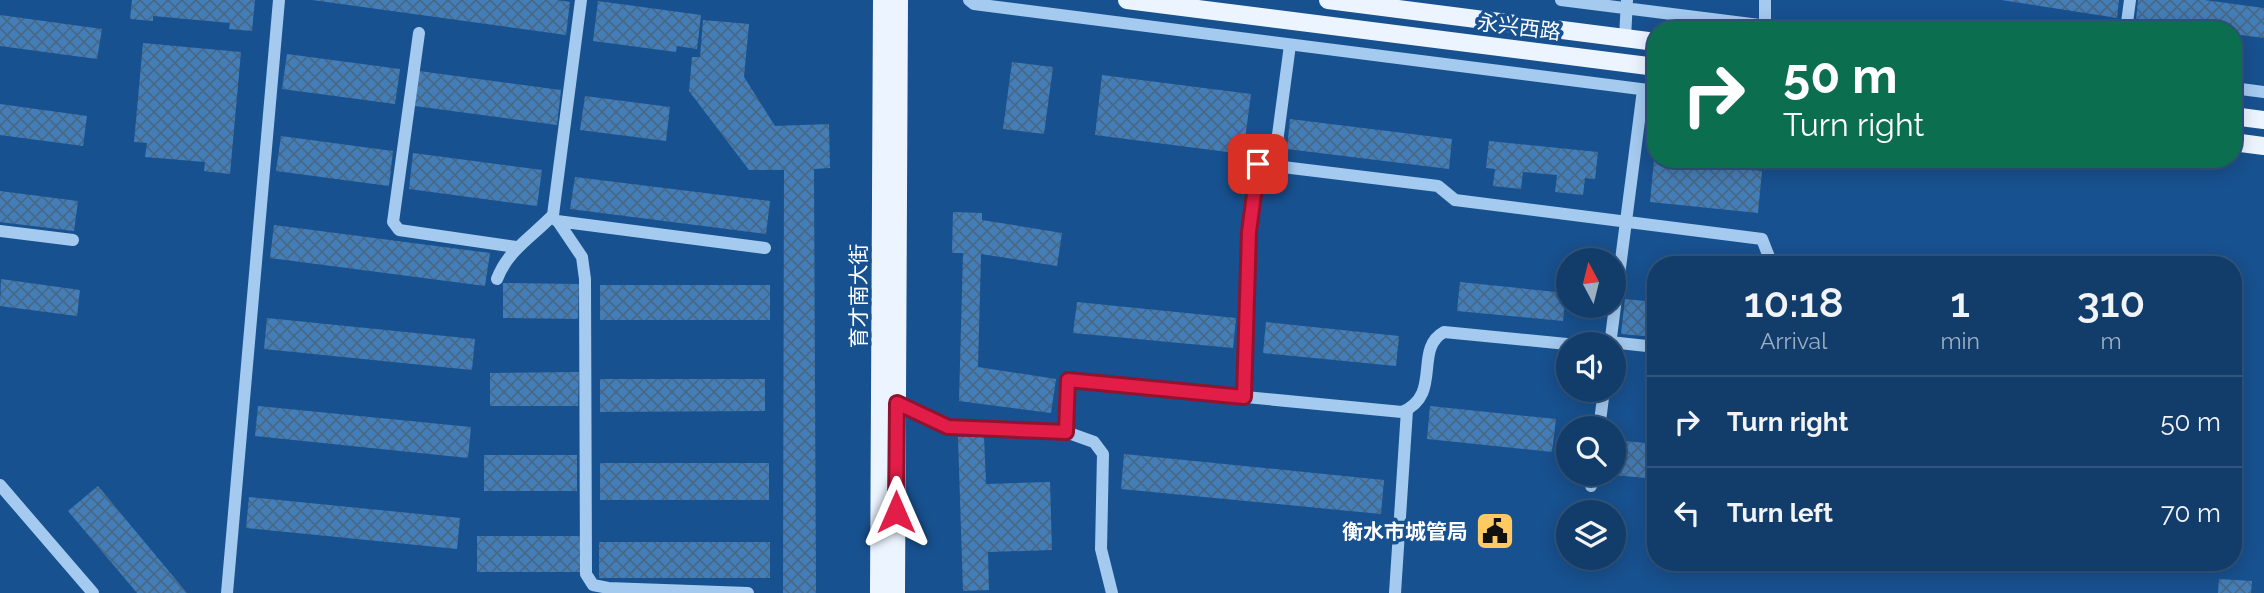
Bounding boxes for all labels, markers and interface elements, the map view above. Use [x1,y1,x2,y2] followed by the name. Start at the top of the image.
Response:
[1476,9,1562,45] street label: 永兴西路
[1783,47,1898,104] text: 50 m
[1668,49,1759,140] icon: right
[1783,106,1924,143] text: Turn right
[1228,134,1288,194] pin
[1239,145,1277,183] icon: arrive
[846,244,871,349] street label: 育才南大街
[1556,248,1626,318] north arrow
[1556,248,1626,570] map controls
[1744,278,1844,327] text: 10:18
[1950,278,1970,327] text: 1
[2077,278,2145,327] text: 310
[1760,327,1827,354] text: Arrival
[1940,327,1980,354] text: min
[2100,327,2122,354] text: m
[1556,332,1626,402] button: sound
[1668,403,1706,441] icon: right
[1727,407,1848,437] text: Turn right
[2160,407,2221,437] text: 50 m
[1556,416,1626,486] button: search
[859,475,933,549] position arrow
[1668,494,1706,532] icon: left
[1727,498,1833,528] text: Turn left
[2161,498,2221,528] text: 70 m
[1556,500,1626,570] button: layers
[1474,510,1516,552] public building icon: 衡水市城管局
[1342,519,1468,544] place label: 衡水市城管局

